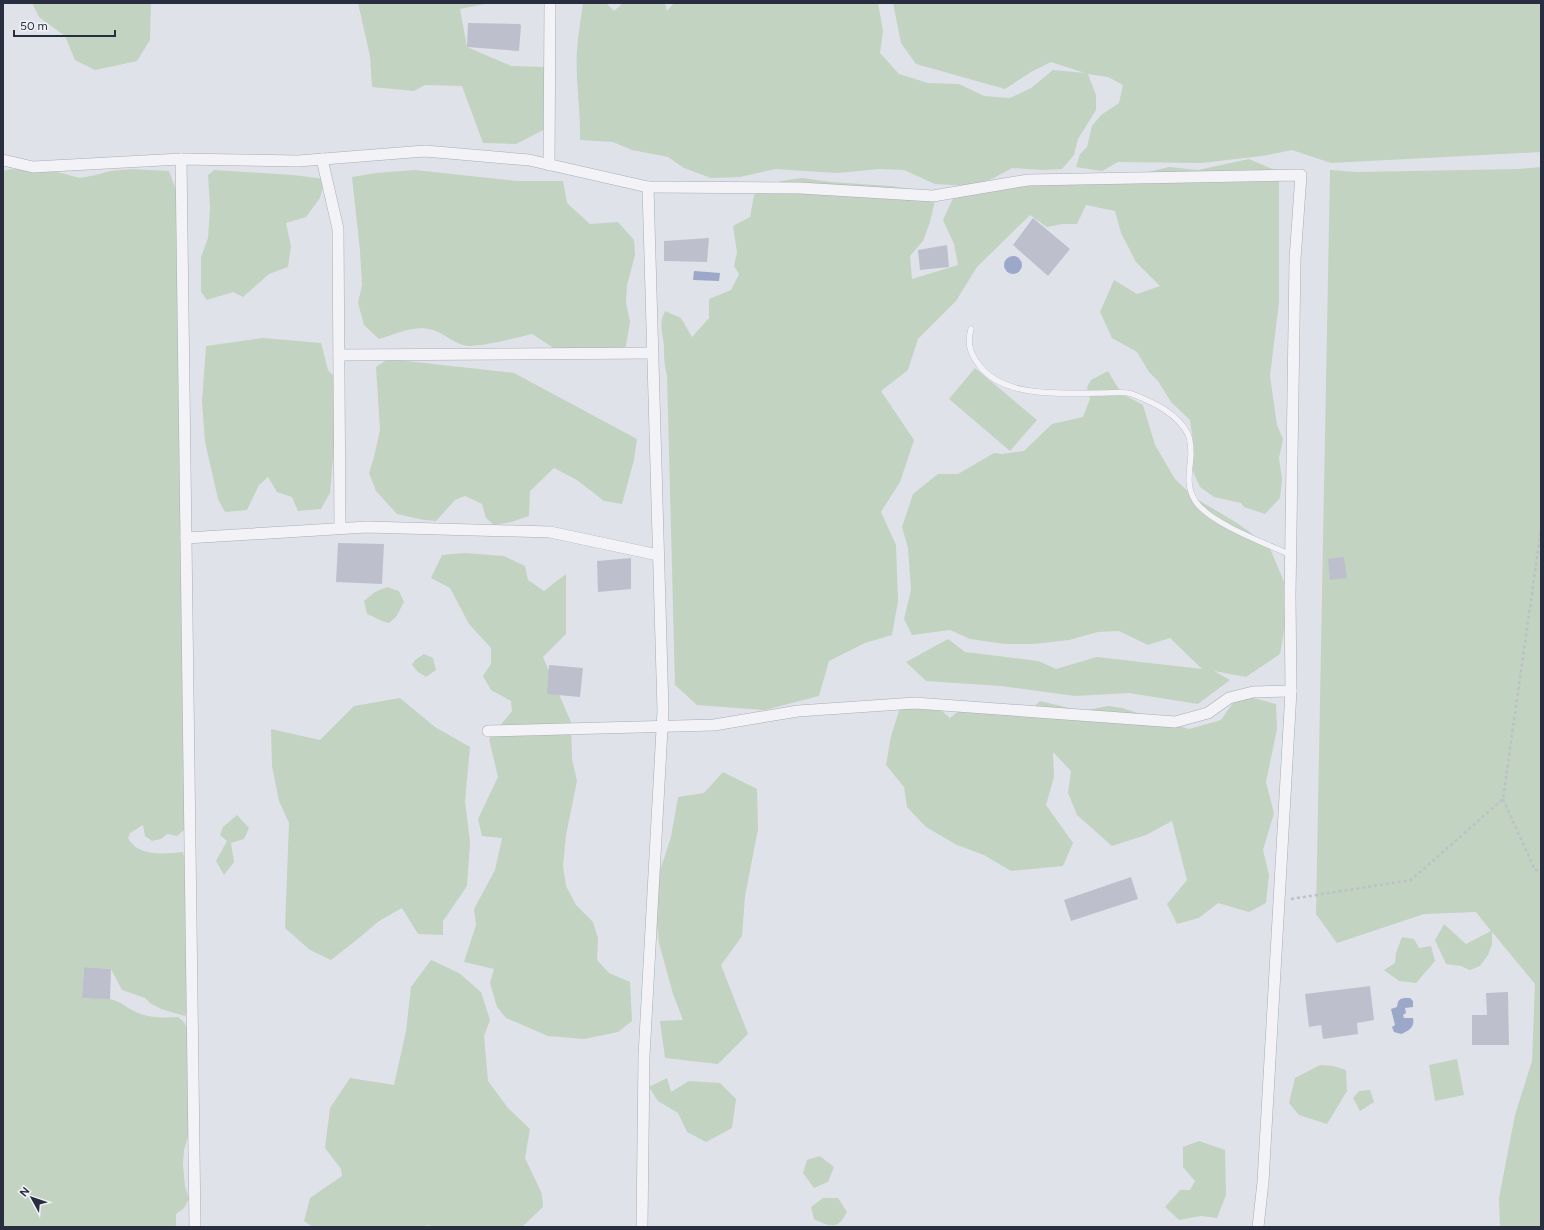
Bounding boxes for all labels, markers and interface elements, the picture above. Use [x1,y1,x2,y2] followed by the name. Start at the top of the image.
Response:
[14,12,115,38] scale bar
[20,19,48,33] text: 50 m
[12,1178,52,1218] north arrow
[17,1184,32,1199] text: N

